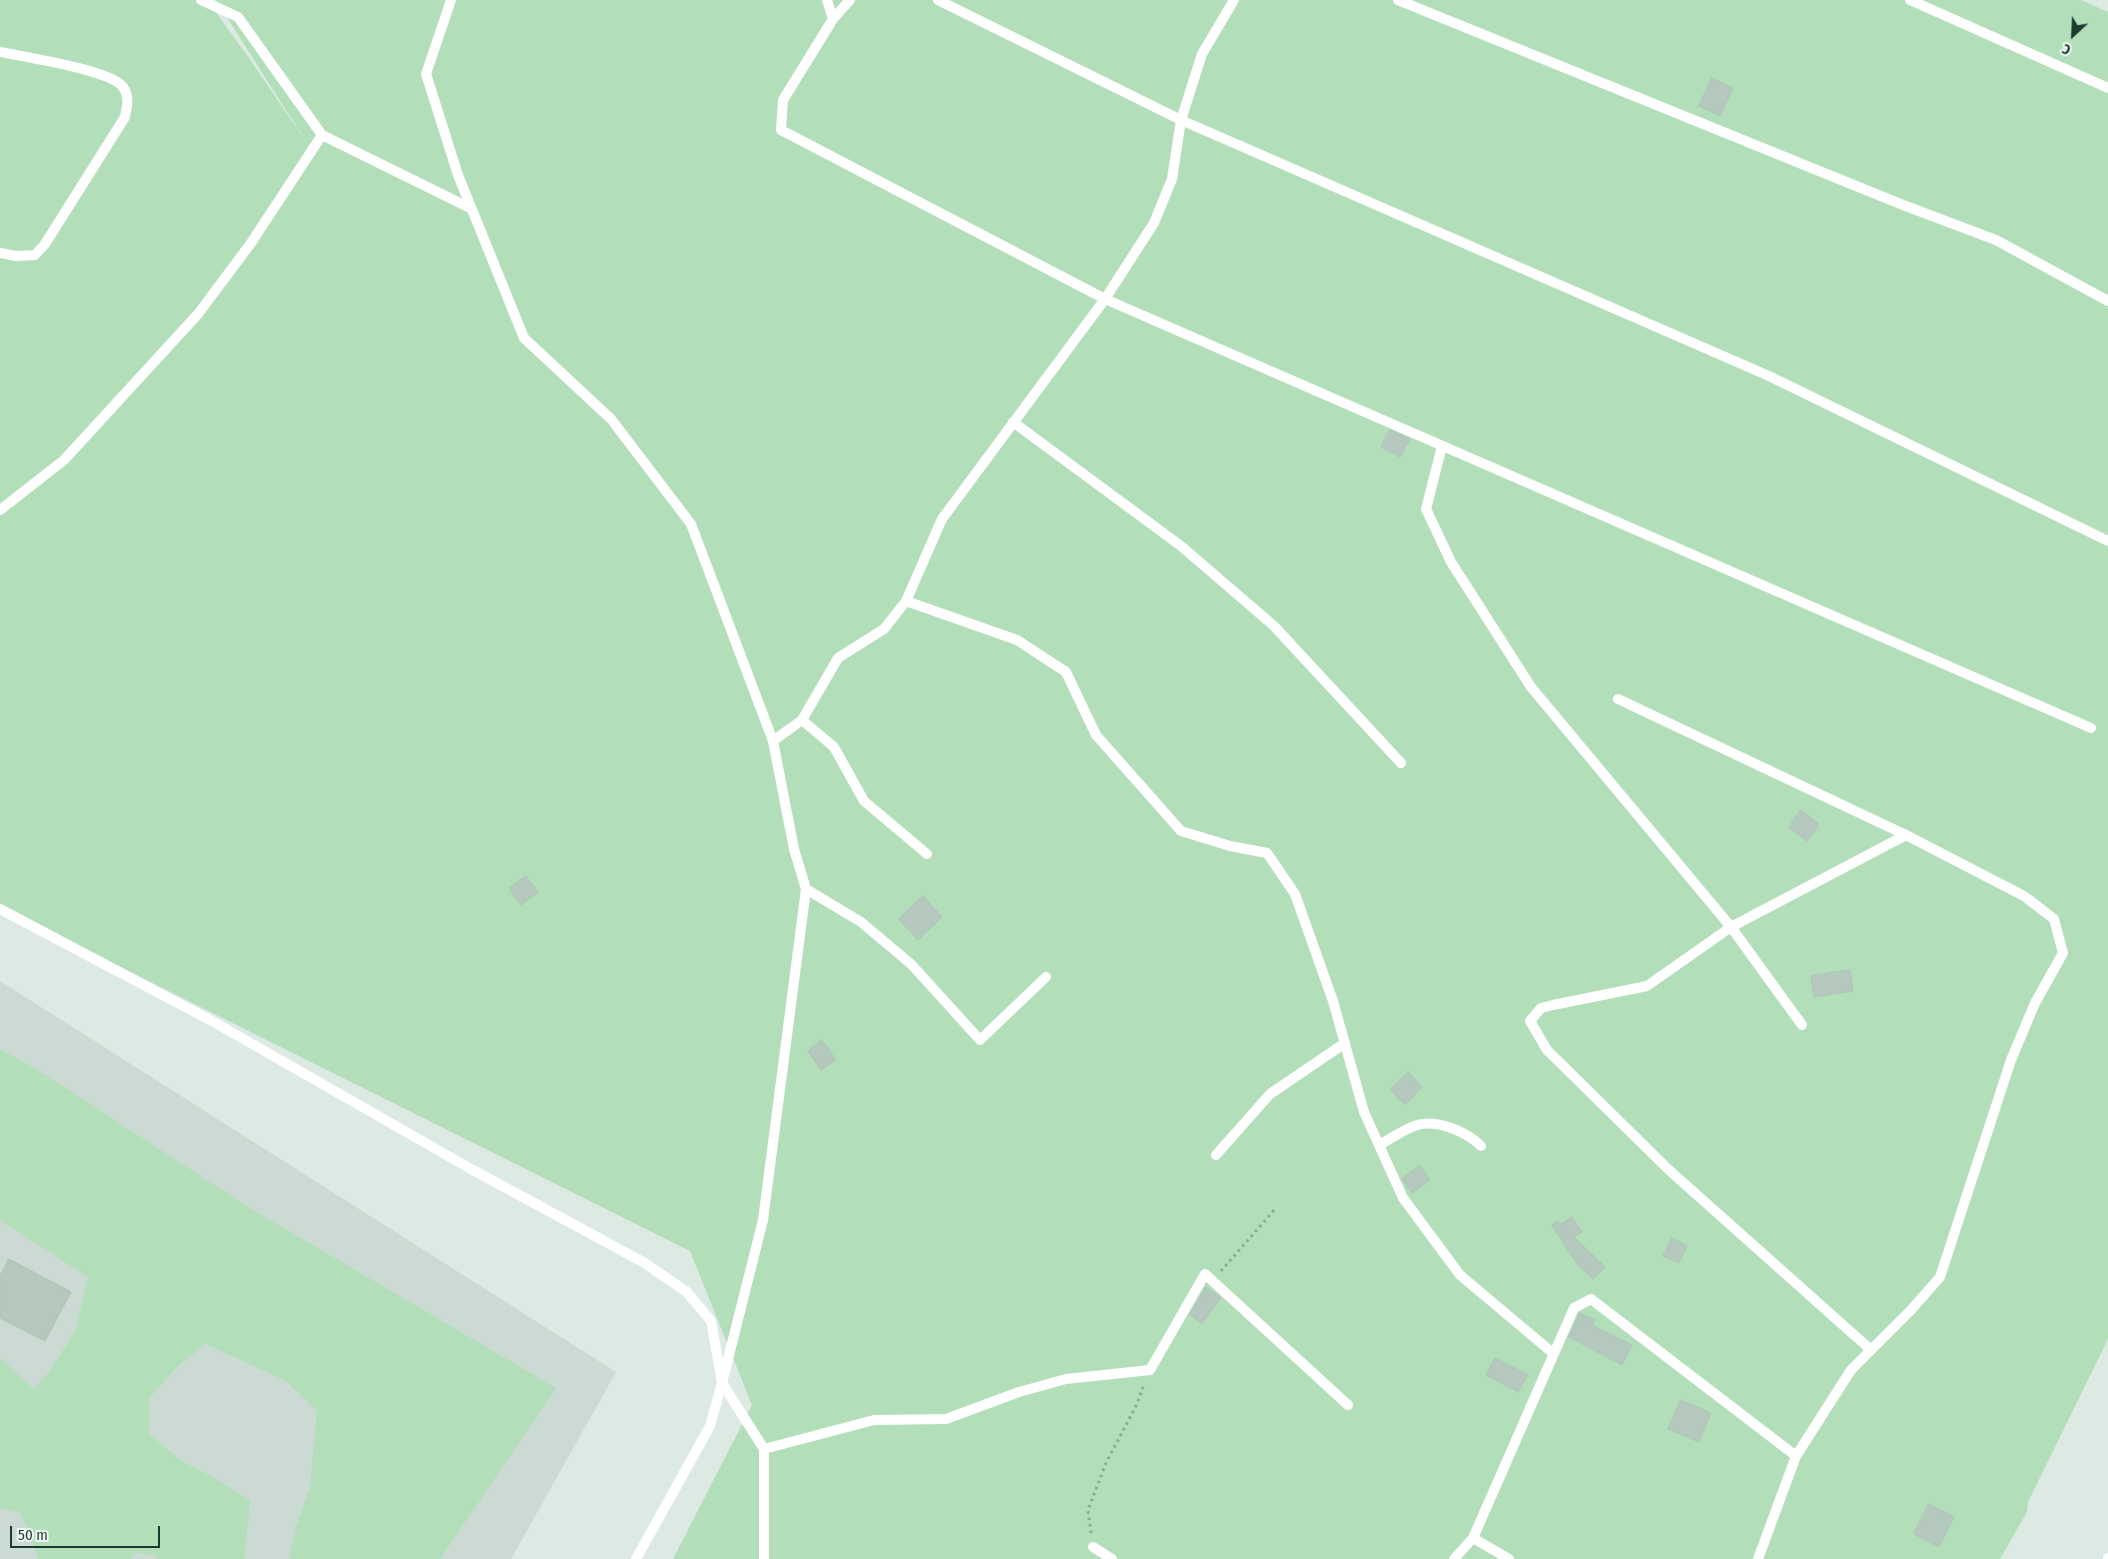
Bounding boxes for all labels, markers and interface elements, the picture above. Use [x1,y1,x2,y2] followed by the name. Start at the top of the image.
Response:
[2048,10,2098,60] north arrow
[2060,40,2073,58] text: С
[12,1516,162,1548] scale bar
[18,1526,48,1544] text: 50 m

